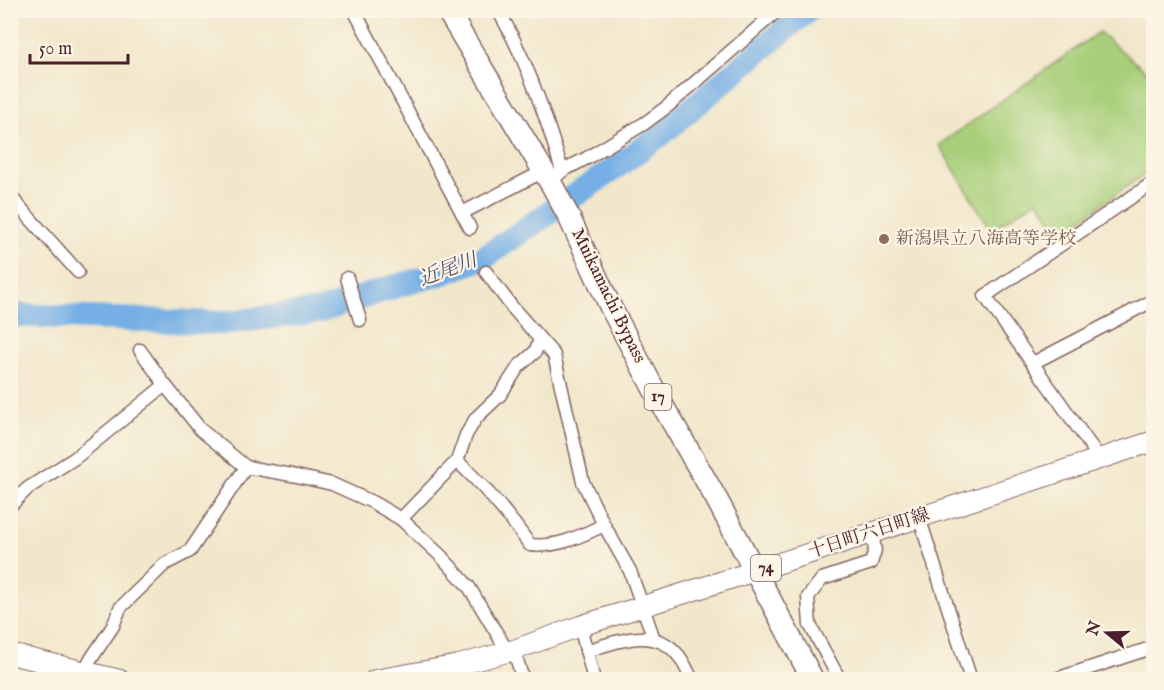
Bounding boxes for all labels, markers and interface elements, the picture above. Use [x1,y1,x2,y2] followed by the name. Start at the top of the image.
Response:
[30,27,128,65] scale bar
[39,38,72,61] text: 50 m
[565,225,651,367] street label: Muikamachi Bypass
[896,228,1076,251] place label: 新潟県立八海高等学校
[877,232,891,246] marker: 新潟県立八海高等学校
[416,247,482,292] water label: 近尾川
[644,384,672,410] road number: 17
[806,504,932,564] street label: 十日町六日町線
[751,555,781,581] road number: 74
[1077,603,1137,663] north arrow
[1083,619,1106,640] text: N

